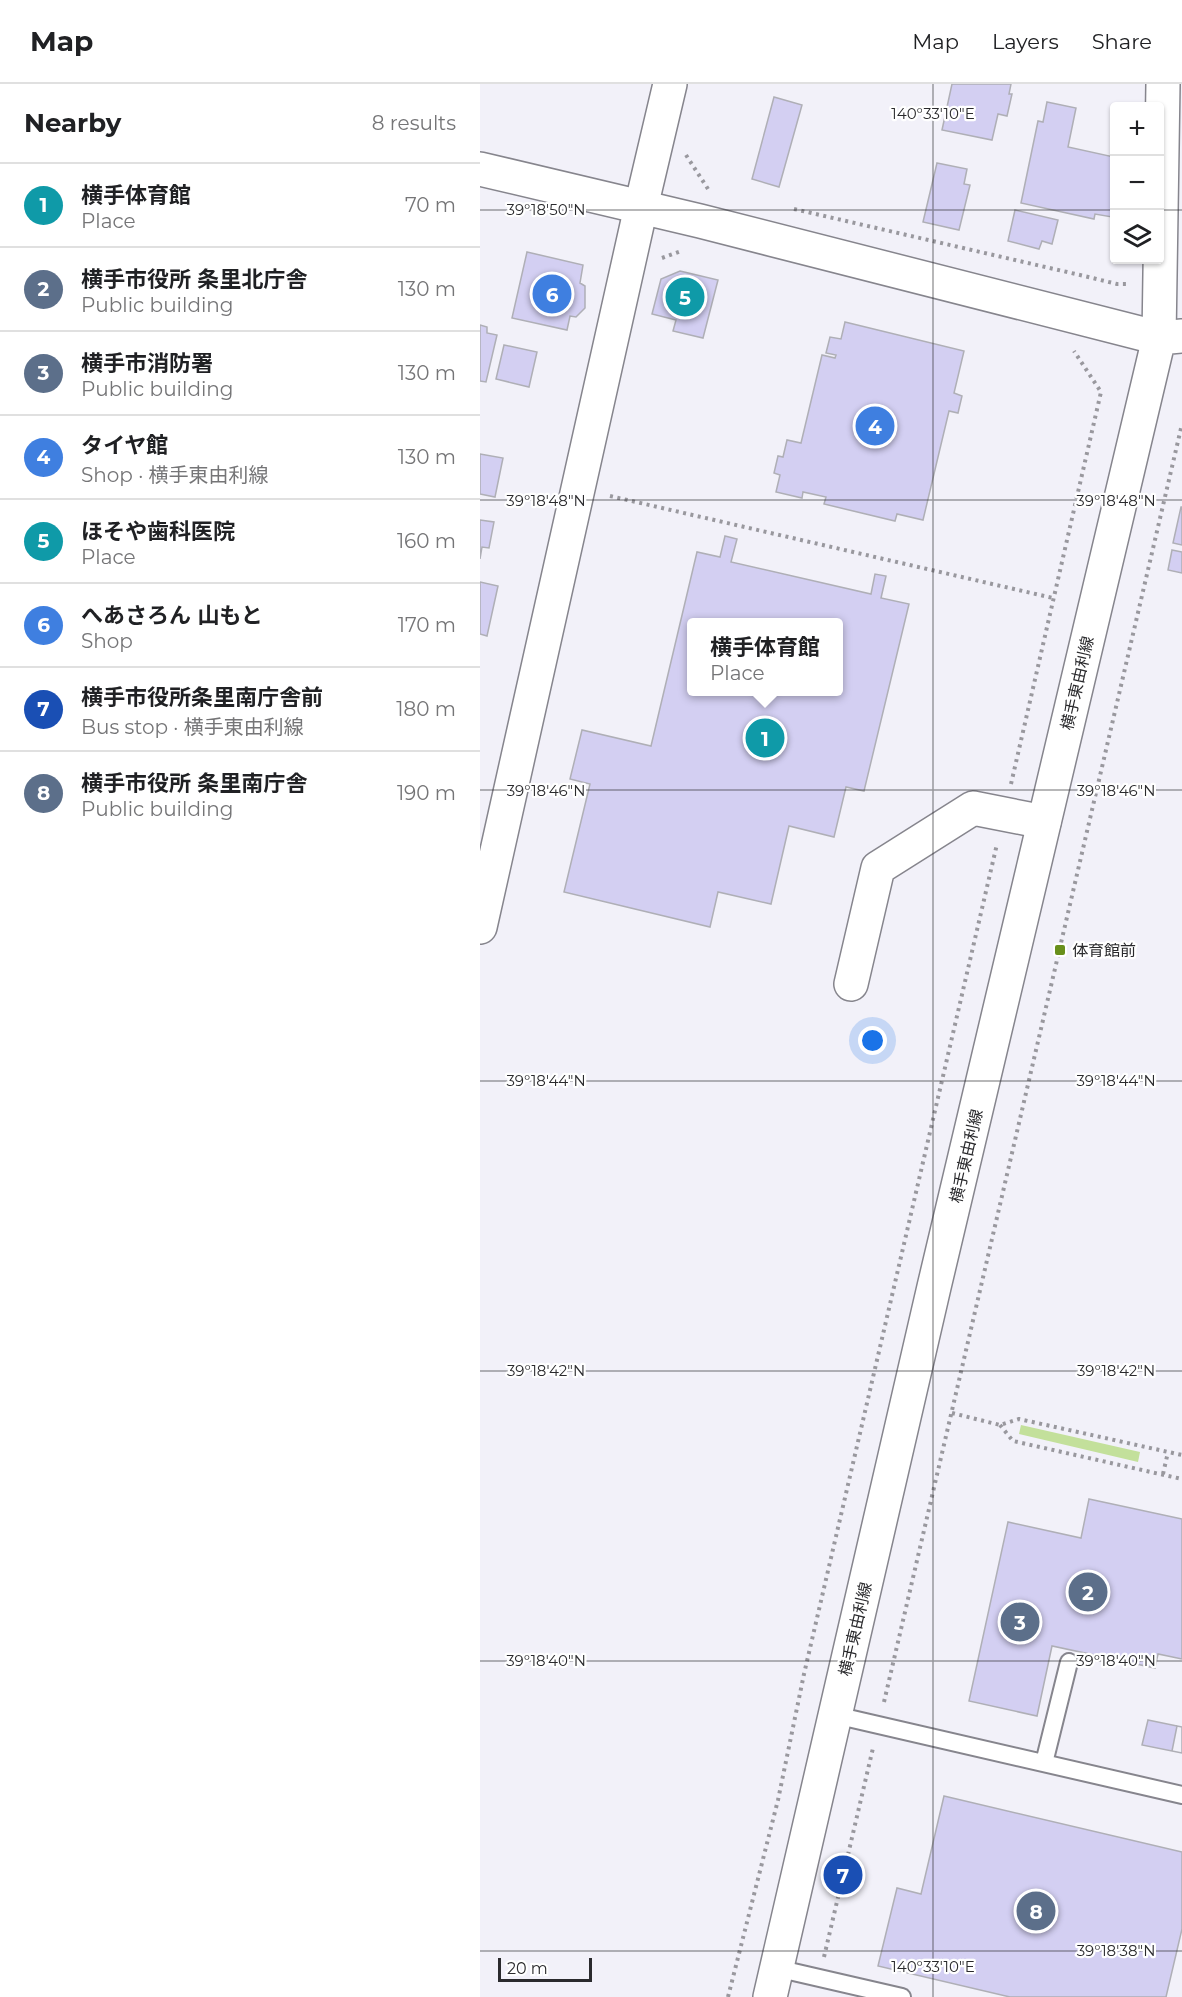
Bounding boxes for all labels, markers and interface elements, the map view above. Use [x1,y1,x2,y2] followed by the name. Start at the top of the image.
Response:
[30,24,93,58] text: Map
[912,29,959,54] text: Map
[992,29,1059,54] text: Layers
[1092,29,1152,54] text: Share
[1110,102,1164,264] map controls
[1110,102,1164,156] button: +
[891,104,975,123] text: 140°33'10"E
[24,107,121,139] text: Nearby
[372,111,456,135] text: 8 results
[1110,156,1164,210] button: −
[81,182,191,209] text: 横手体育館
[40,193,47,217] text: 1
[405,193,456,217] text: 70 m
[506,200,586,219] text: 39°18'50"N
[81,209,136,233] text: Place
[1110,210,1164,264] button: layers
[81,266,307,293] text: 横手市役所 条里北庁舎
[532,272,572,316] pin: 6
[666,274,704,320] pin: 5
[38,277,49,301] text: 2
[398,277,456,301] text: 130 m
[81,293,234,317] text: Public building
[81,350,213,377] text: 横手市消防署
[38,361,49,385] text: 3
[398,361,456,385] text: 130 m
[81,377,234,401] text: Public building
[856,404,894,448] pin: 4
[81,432,168,459] text: タイヤ館
[37,445,50,469] text: 4
[398,445,456,469] text: 130 m
[81,463,268,487] text: Shop · 横手東由利線
[506,491,586,510] text: 39°18'48"N
[1076,491,1156,510] text: 39°18'48"N
[81,518,235,545] text: ほそや歯科医院
[38,529,49,553] text: 5
[397,529,456,553] text: 160 m
[81,545,136,569] text: Place
[81,602,263,629] text: へあさろん 山もと
[37,613,50,637] text: 6
[398,613,456,637] text: 170 m
[687,618,843,696] popup
[81,629,133,653] text: Shop
[710,634,820,661] text: 横手体育館
[1057,634,1098,732] street label: 横手東由利線
[710,661,765,685] text: Place
[81,684,323,711] text: 横手市役所条里南庁舎前
[37,697,50,721] text: 7
[396,697,456,721] text: 180 m
[81,715,304,739] text: Bus stop · 横手東由利線
[746,716,784,760] pin: 1
[81,770,307,797] text: 横手市役所 条里南庁舎
[37,781,50,805] text: 8
[397,781,456,805] text: 190 m
[507,781,585,800] text: 39°18'46"N
[1077,781,1155,800] text: 39°18'46"N
[81,797,234,821] text: Public building
[1072,941,1136,960] place label: 体育館前
[1053,943,1067,957] marker: 体育館前
[858,1026,887,1055] your location
[506,1071,586,1090] text: 39°18'44"N
[1076,1071,1156,1090] text: 39°18'44"N
[946,1107,987,1205] street label: 横手東由利線
[507,1361,585,1380] text: 39°18'42"N
[1077,1361,1155,1380] text: 39°18'42"N
[1068,1570,1108,1614] pin: 2
[835,1580,876,1678] street label: 横手東由利線
[1000,1600,1040,1644] pin: 3
[506,1651,586,1670] text: 39°18'40"N
[1076,1651,1156,1670] text: 39°18'40"N
[824,1852,862,1898] pin: 7
[1016,1888,1056,1934] pin: 8
[1077,1941,1155,1960] text: 39°18'38"N
[498,1955,592,1982] scale bar
[891,1957,975,1976] text: 140°33'10"E
[507,1959,548,1978] text: 20 m

